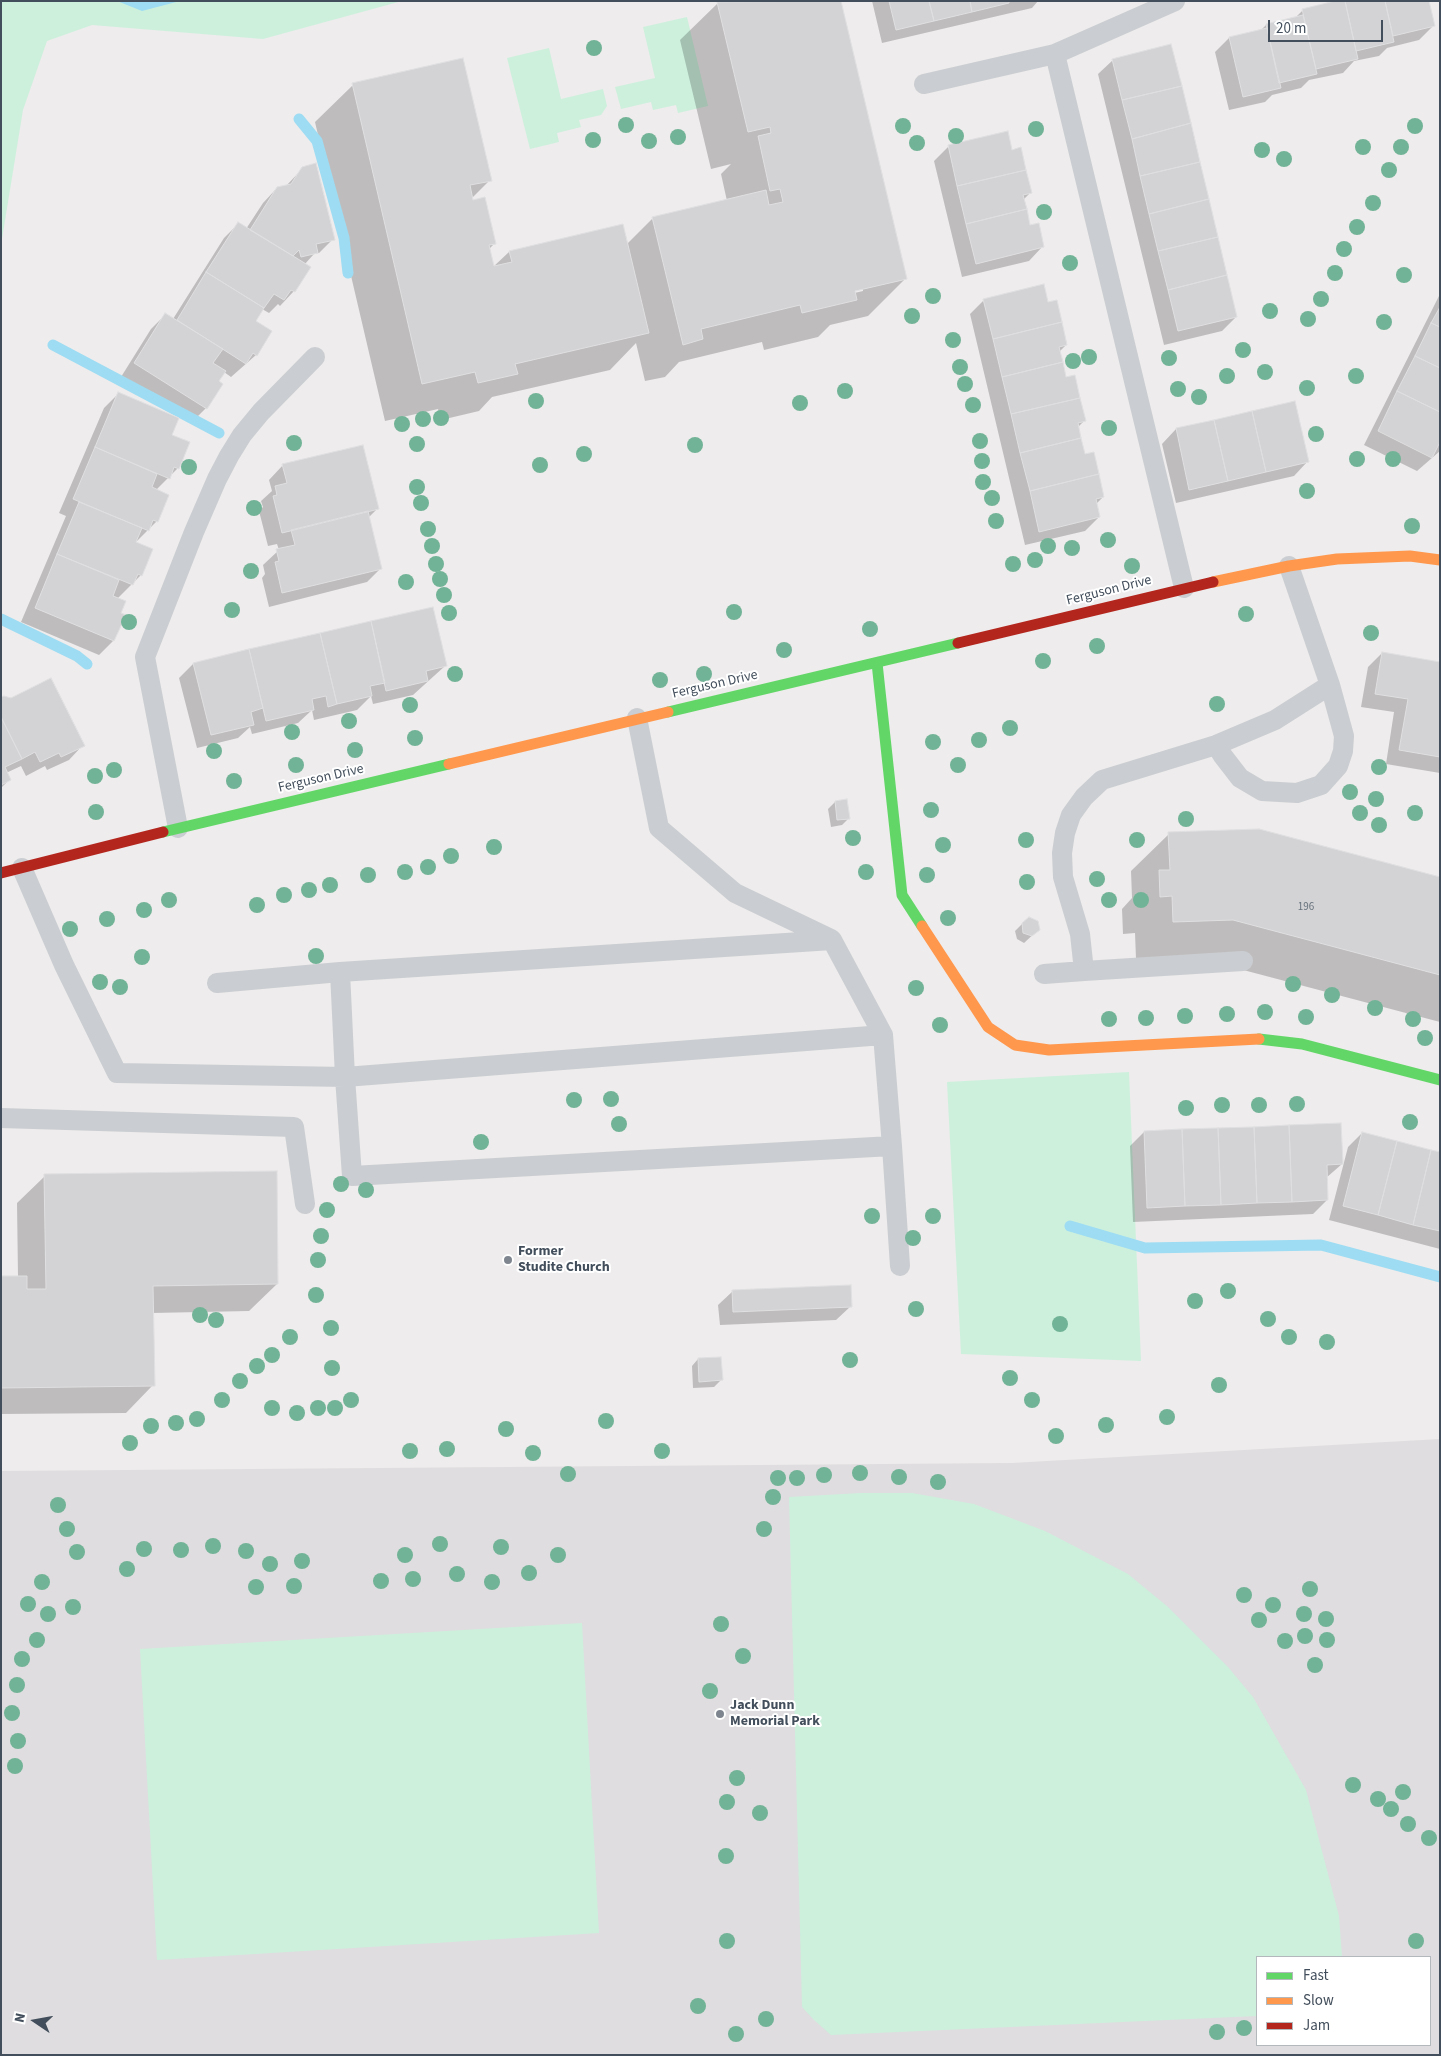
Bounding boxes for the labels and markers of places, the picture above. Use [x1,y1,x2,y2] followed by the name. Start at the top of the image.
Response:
[518,1244,610,1276] place label: Former Studite Church
[502,1254,514,1266] marker: Former Studite Church
[730,1698,820,1730] place label: Jack Dunn Memorial Park
[714,1708,726,1720] marker: Jack Dunn Memorial Park

